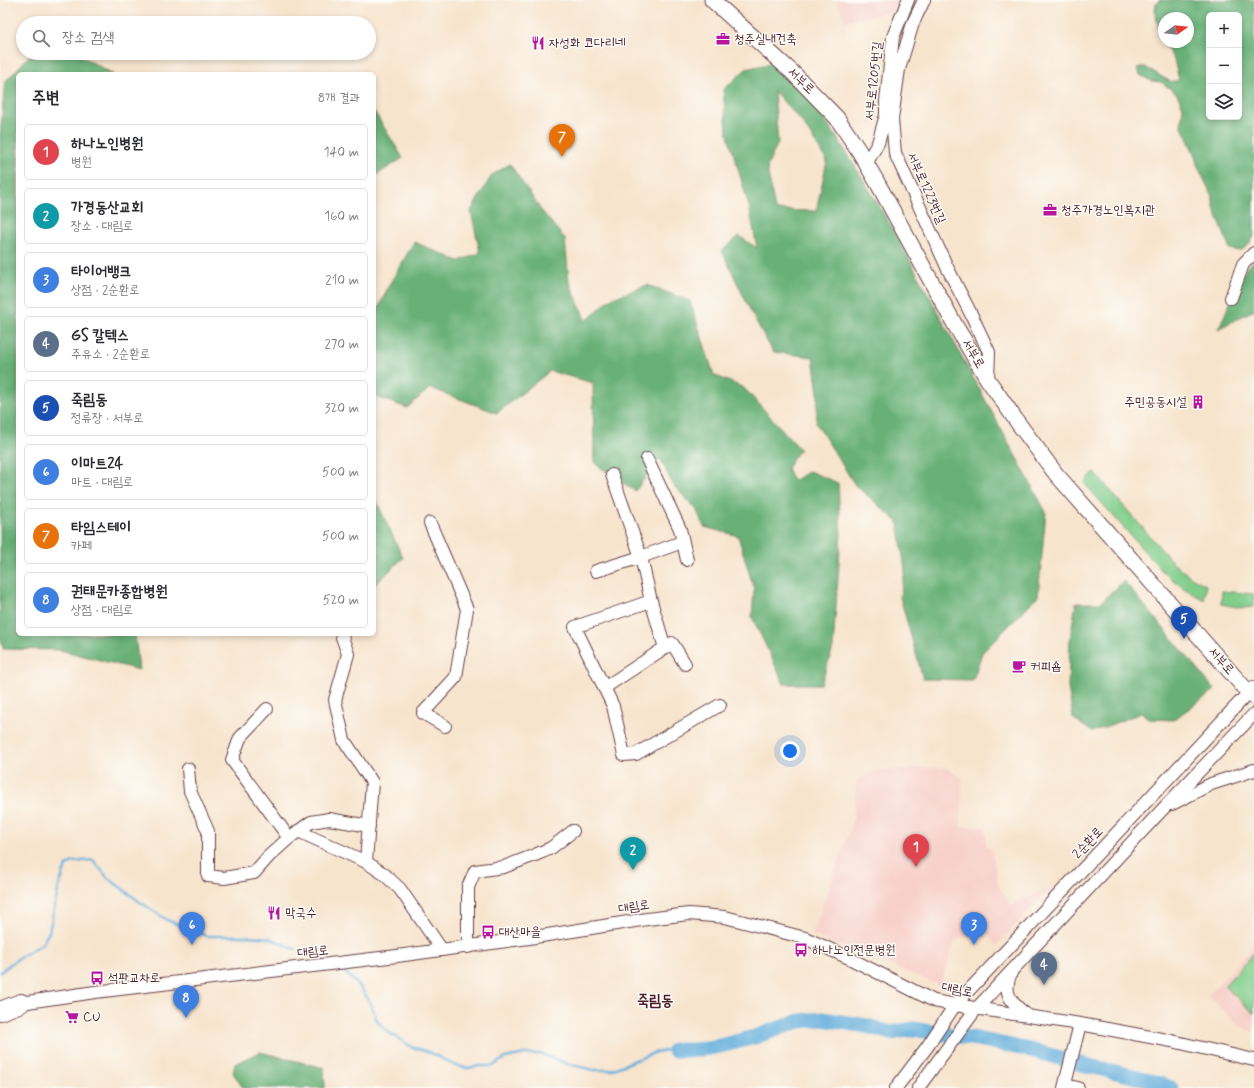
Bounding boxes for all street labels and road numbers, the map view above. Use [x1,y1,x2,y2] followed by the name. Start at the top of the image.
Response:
[861,41,887,121] street label: 서부로1205번길
[784,64,818,98] street label: 서부로
[903,149,949,227] street label: 서부로1223번길
[958,336,988,372] street label: 서부로
[1204,644,1238,678] street label: 서부로
[1069,823,1107,863] street label: 2순환로
[617,896,651,918] street label: 대림로
[297,942,329,962] street label: 대림로
[940,978,974,1002] street label: 대림로

